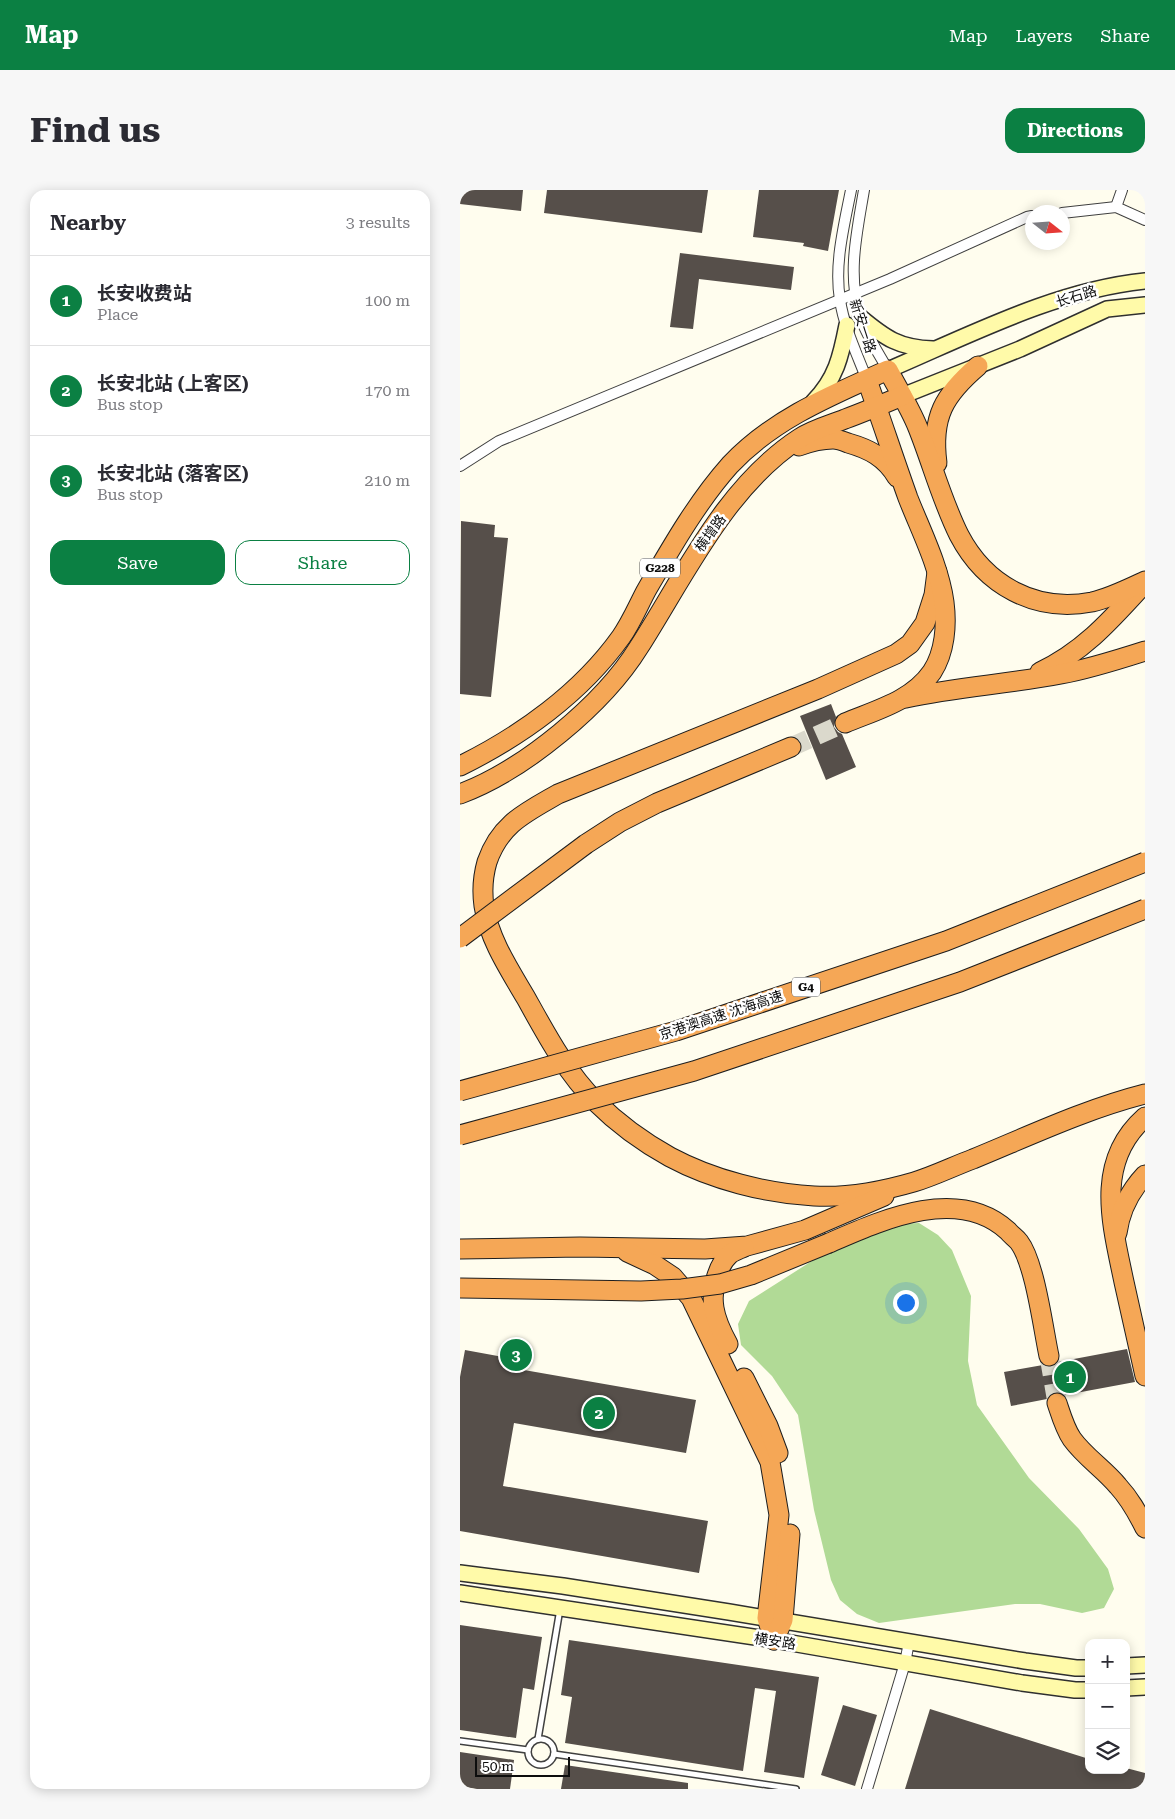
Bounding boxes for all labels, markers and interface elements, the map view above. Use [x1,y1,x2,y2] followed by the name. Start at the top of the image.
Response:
[25,21,79,49] text: Map
[949,25,988,46] text: Map
[1016,25,1072,46] text: Layers
[1100,25,1150,46] text: Share
[1005,108,1145,153] button: Directions
[30,110,160,151] text: Find us
[1025,205,1070,250] north arrow
[50,211,126,235] text: Nearby
[346,213,410,232] text: 3 results
[97,282,192,305] text: 长安收费站
[1054,282,1098,310] street label: 长石路
[62,291,70,310] text: 1
[364,291,410,310] text: 100 m
[847,297,879,355] street label: 新安一路
[97,305,138,324] text: Place
[97,372,248,395] text: 长安北站 (上客区)
[62,381,70,400] text: 2
[364,381,410,400] text: 170 m
[97,395,163,414] text: Bus stop
[97,462,248,485] text: 长安北站 (落客区)
[62,471,70,490] text: 3
[364,471,410,490] text: 210 m
[97,485,163,504] text: Bus stop
[691,511,729,555] street label: 横增路
[50,540,225,585] button: Save
[235,540,410,585] button: Share
[640,558,680,578] road number: G228
[792,978,820,996] road number: G4
[657,987,785,1043] street label: 京港澳高速 沈海高速
[893,1290,919,1316] your location
[500,1336,532,1374] pin: 3
[1054,1358,1086,1396] pin: 1
[583,1394,615,1432] pin: 2
[753,1630,797,1652] street label: 横安路
[1085,1639,1130,1774] map controls
[1085,1639,1130,1684] button: +
[1085,1684,1130,1729] button: −
[1085,1729,1130,1774] button: layers
[475,1754,570,1777] scale bar
[482,1758,514,1774] text: 50 m

